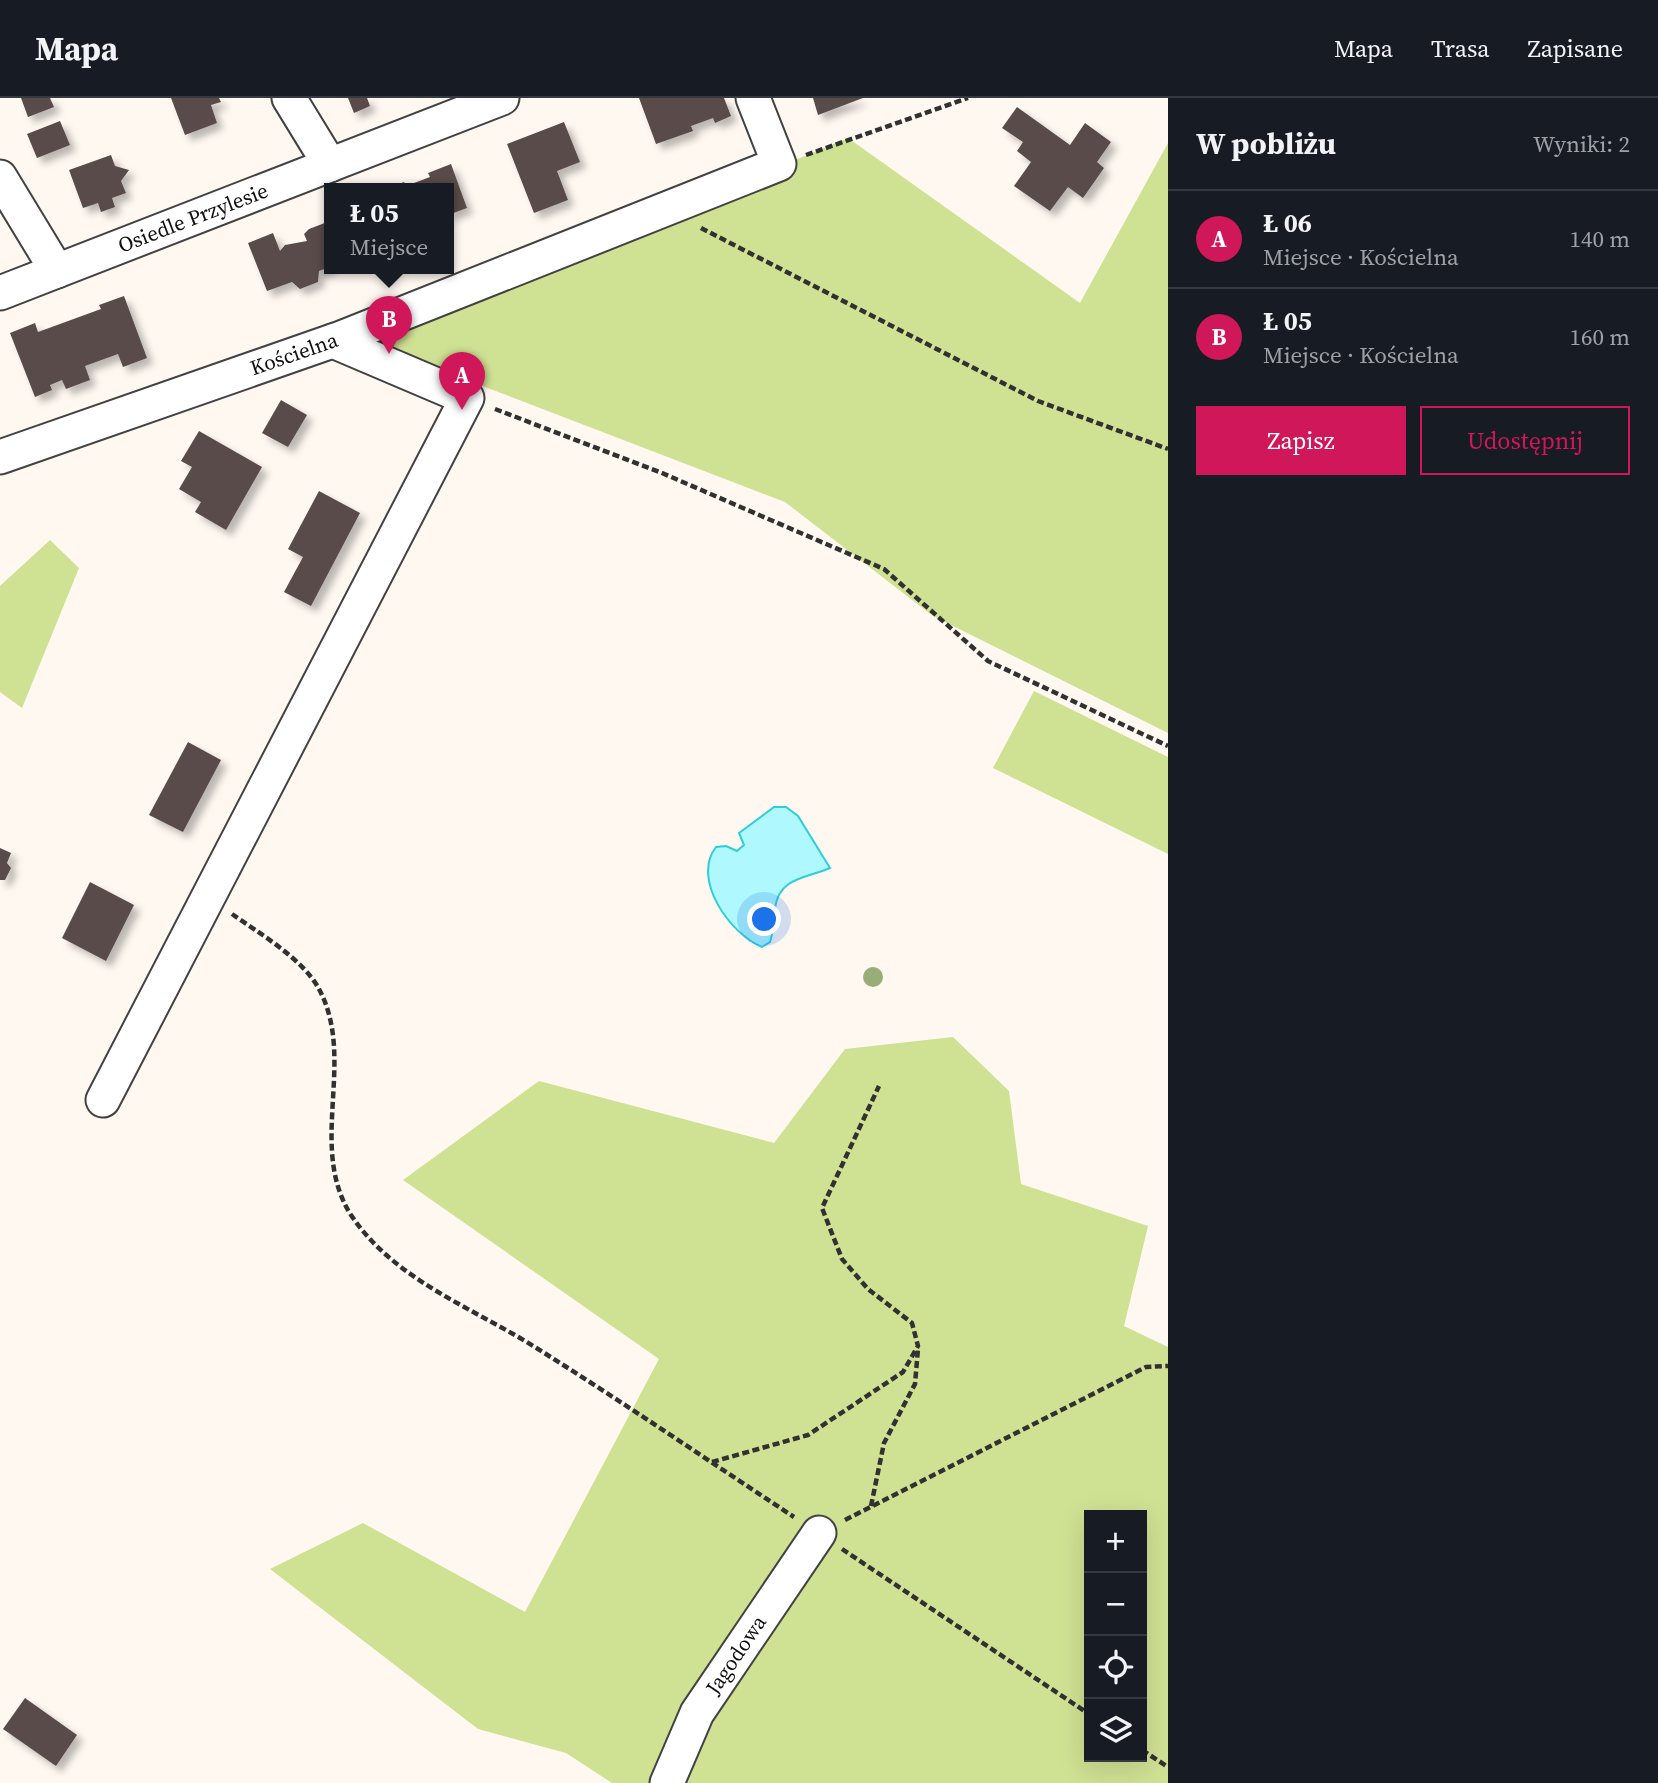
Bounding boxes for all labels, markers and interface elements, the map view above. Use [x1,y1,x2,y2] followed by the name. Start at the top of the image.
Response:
[35,26,118,71] text: Mapa
[1334,32,1393,65] text: Mapa
[1431,32,1490,65] text: Trasa
[1528,32,1623,65] text: Zapisane
[1196,123,1336,164] text: W pobliżu
[1533,128,1630,160] text: Wyniki: 2
[114,176,272,260] street label: Osiedle Przylesie
[324,183,454,274] popup
[350,195,399,231] text: Ł 05
[1263,205,1312,241] text: Ł 06
[1211,223,1227,255] text: A
[1569,223,1630,255] text: 140 m
[350,231,428,263] text: Miejsce
[1263,241,1459,273] text: Miejsce · Kościelna
[366,296,412,354] pin: B
[1263,303,1312,339] text: Ł 05
[1212,321,1226,353] text: B
[1569,321,1630,353] text: 160 m
[246,325,342,382] street label: Kościelna
[1263,339,1459,371] text: Miejsce · Kościelna
[439,352,485,410] pin: A
[1196,406,1406,475] button: Zapisz
[1420,406,1630,475] button: Udostępnij
[747,902,781,936] your location
[1084,1510,1147,1762] map controls
[1084,1510,1147,1573] button: +
[1084,1573,1147,1636] button: −
[698,1609,773,1701] street label: Jagodowa
[1084,1636,1147,1699] button: locate
[1084,1699,1147,1762] button: layers

